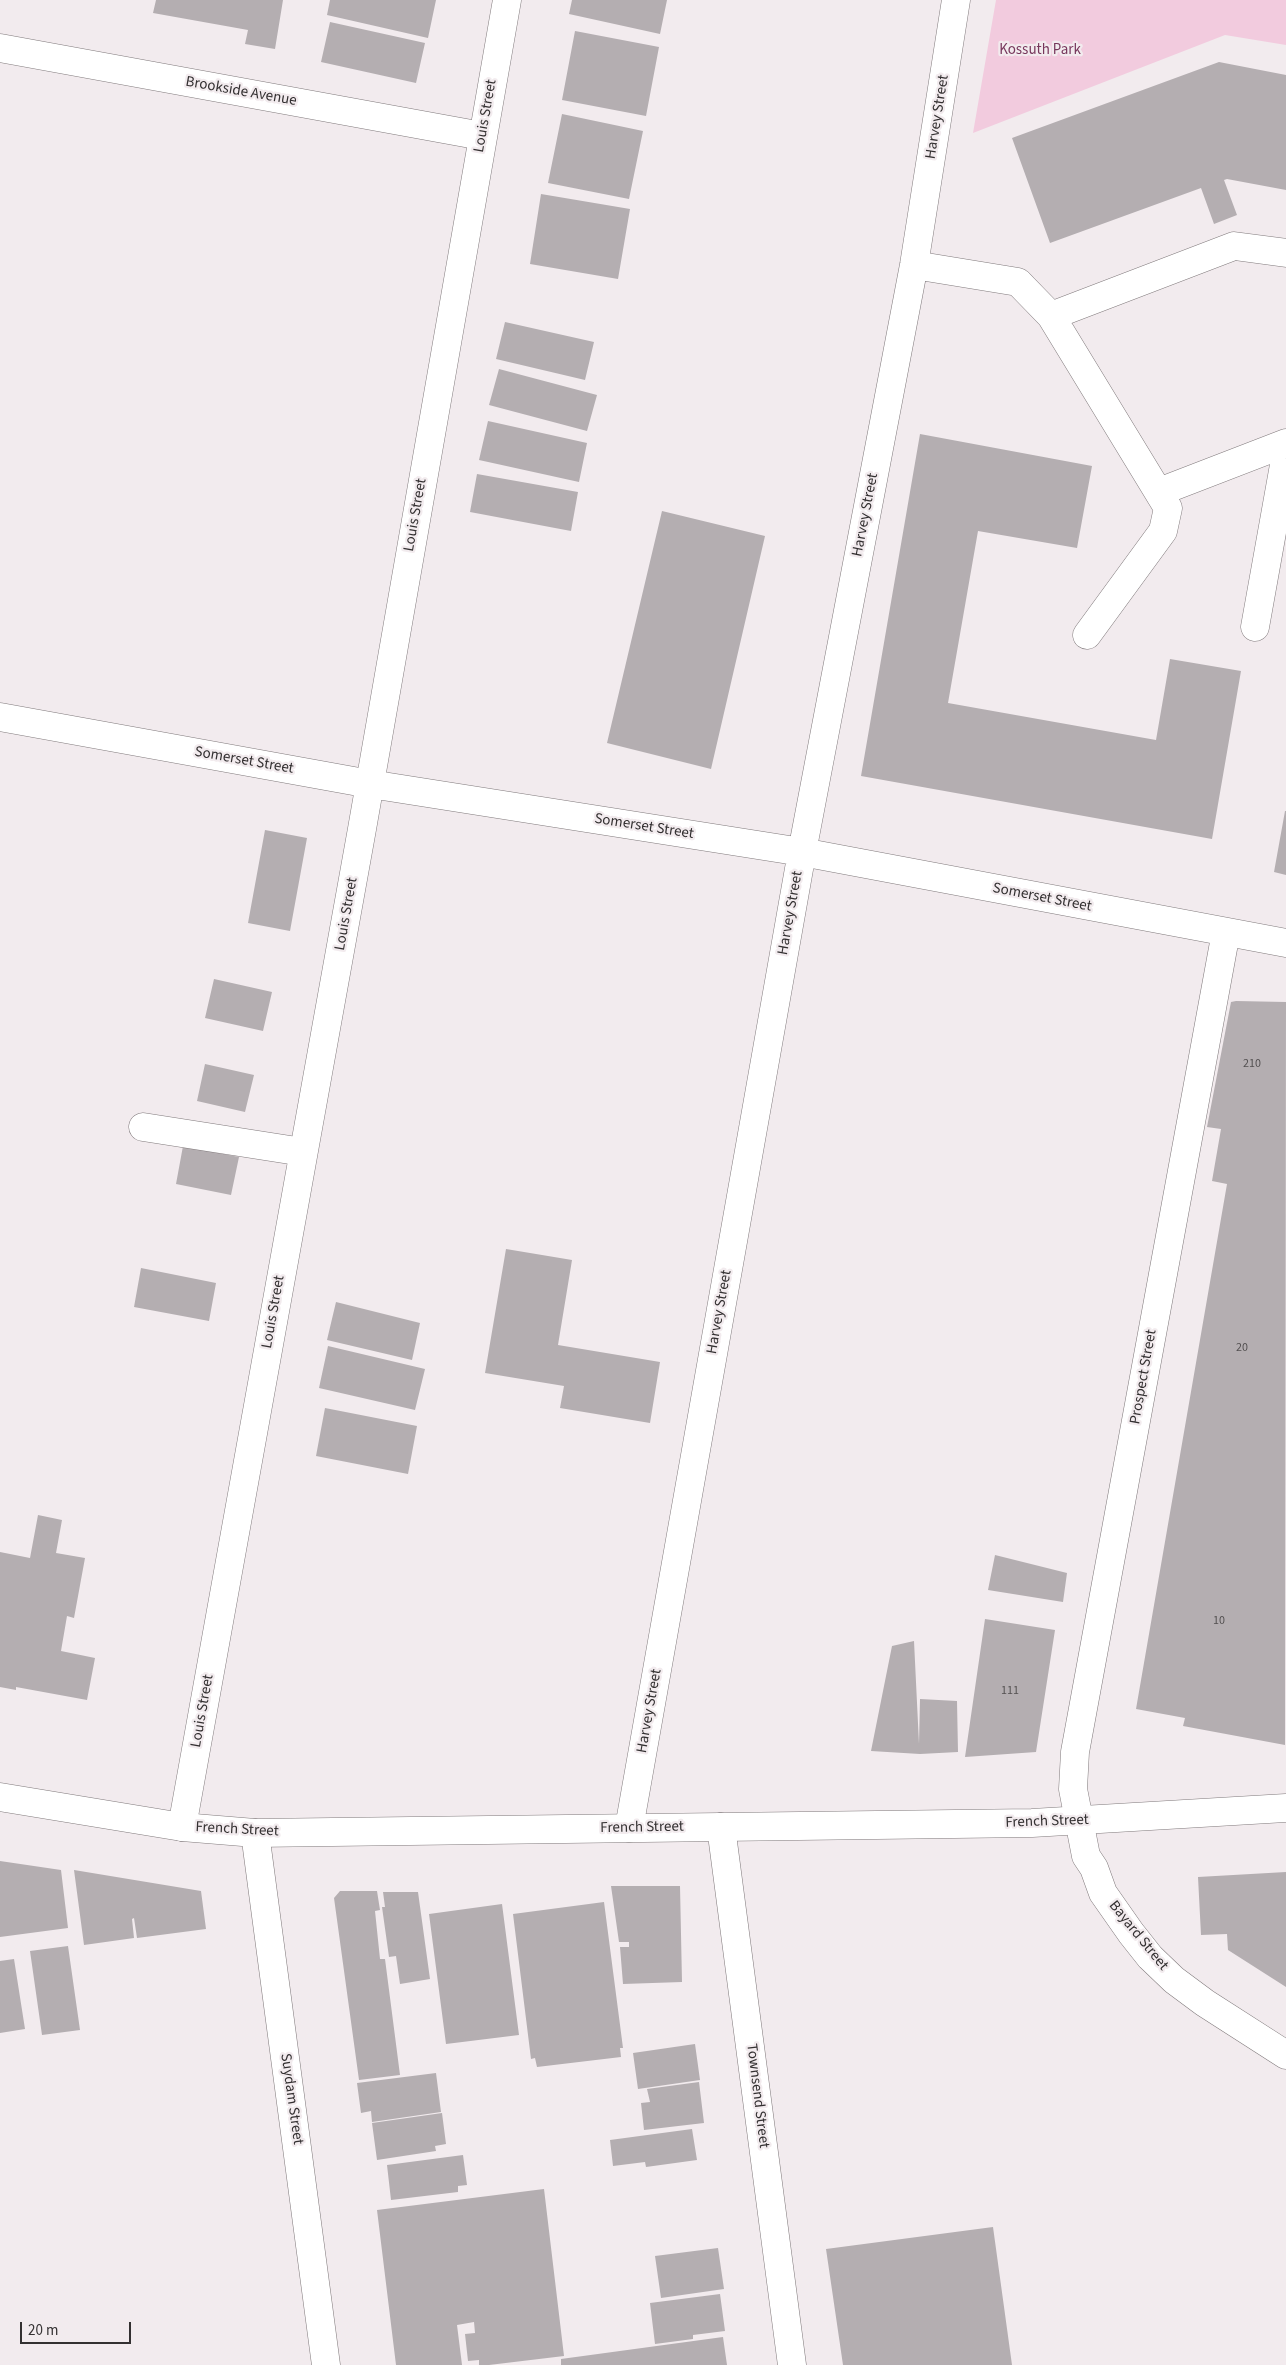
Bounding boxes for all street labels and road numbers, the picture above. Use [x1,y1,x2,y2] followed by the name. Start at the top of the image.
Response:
[184,73,298,111] street label: Brookside Avenue
[922,74,954,160] street label: Harvey Street
[471,78,501,154] street label: Louis Street
[849,472,883,558] street label: Harvey Street
[401,477,431,553] street label: Louis Street
[193,743,295,779] street label: Somerset Street
[593,810,695,844] street label: Somerset Street
[775,870,807,956] street label: Harvey Street
[332,876,362,952] street label: Louis Street
[991,880,1093,916] street label: Somerset Street
[704,1269,736,1355] street label: Harvey Street
[259,1274,289,1350] street label: Louis Street
[1127,1328,1161,1426] street label: Prospect Street
[634,1668,666,1754] street label: Harvey Street
[188,1673,218,1749] street label: Louis Street
[1005,1812,1089,1832] street label: French Street
[600,1818,684,1838] street label: French Street
[195,1819,279,1841] street label: French Street
[1104,1897,1172,1975] street label: Bayard Street
[742,2043,772,2149] street label: Townsend Street
[276,2052,306,2146] street label: Suydam Street

